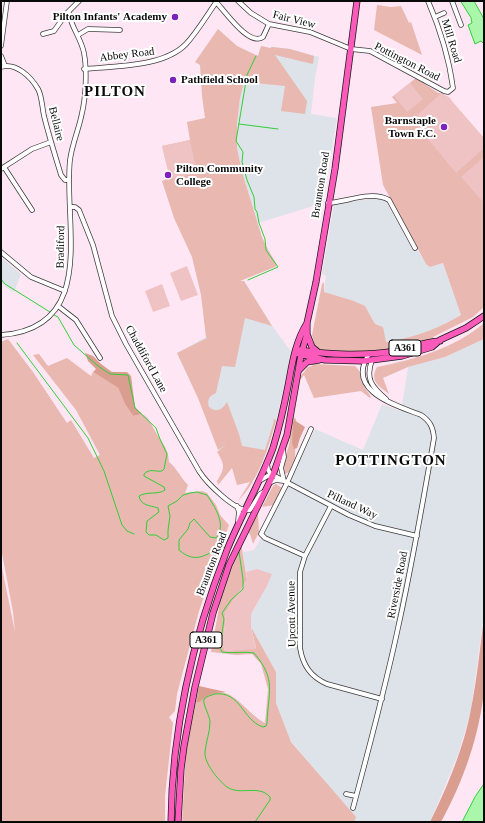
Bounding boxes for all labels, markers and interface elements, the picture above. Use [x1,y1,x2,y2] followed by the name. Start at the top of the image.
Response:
[271,8,317,32] street label: Fair View
[53,10,167,24] place label: Pilton Infants' Academy
[170,12,180,22] marker: Pilton Infants' Academy
[438,18,464,64] street label: Mill Road
[372,40,442,84] street label: Pottington Road
[99,45,155,65] street label: Abbey Road
[181,73,258,87] place label: Pathfield School
[168,75,178,85] marker: Pathfield School
[84,83,146,101] district label: PILTON
[45,106,67,142] street label: Bellaire
[385,114,436,140] place label: Barnstaple Town F.C.
[439,122,449,132] marker: Barnstaple Town F.C.
[309,151,333,219] street label: Braunton Road
[176,162,263,188] place label: Pilton Community College
[163,170,173,180] marker: Pilton Community College
[54,226,68,268] street label: Bradiford
[122,323,170,395] street label: Chaddiford Lane
[389,340,421,356] road number: A361
[335,452,447,470] district label: POTTINGTON
[325,488,379,522] street label: Pilland Way
[194,530,230,598] street label: Braunton Road
[385,550,411,620] street label: Riverside Road
[285,581,299,647] street label: Upcott Avenue
[190,632,222,648] road number: A361

